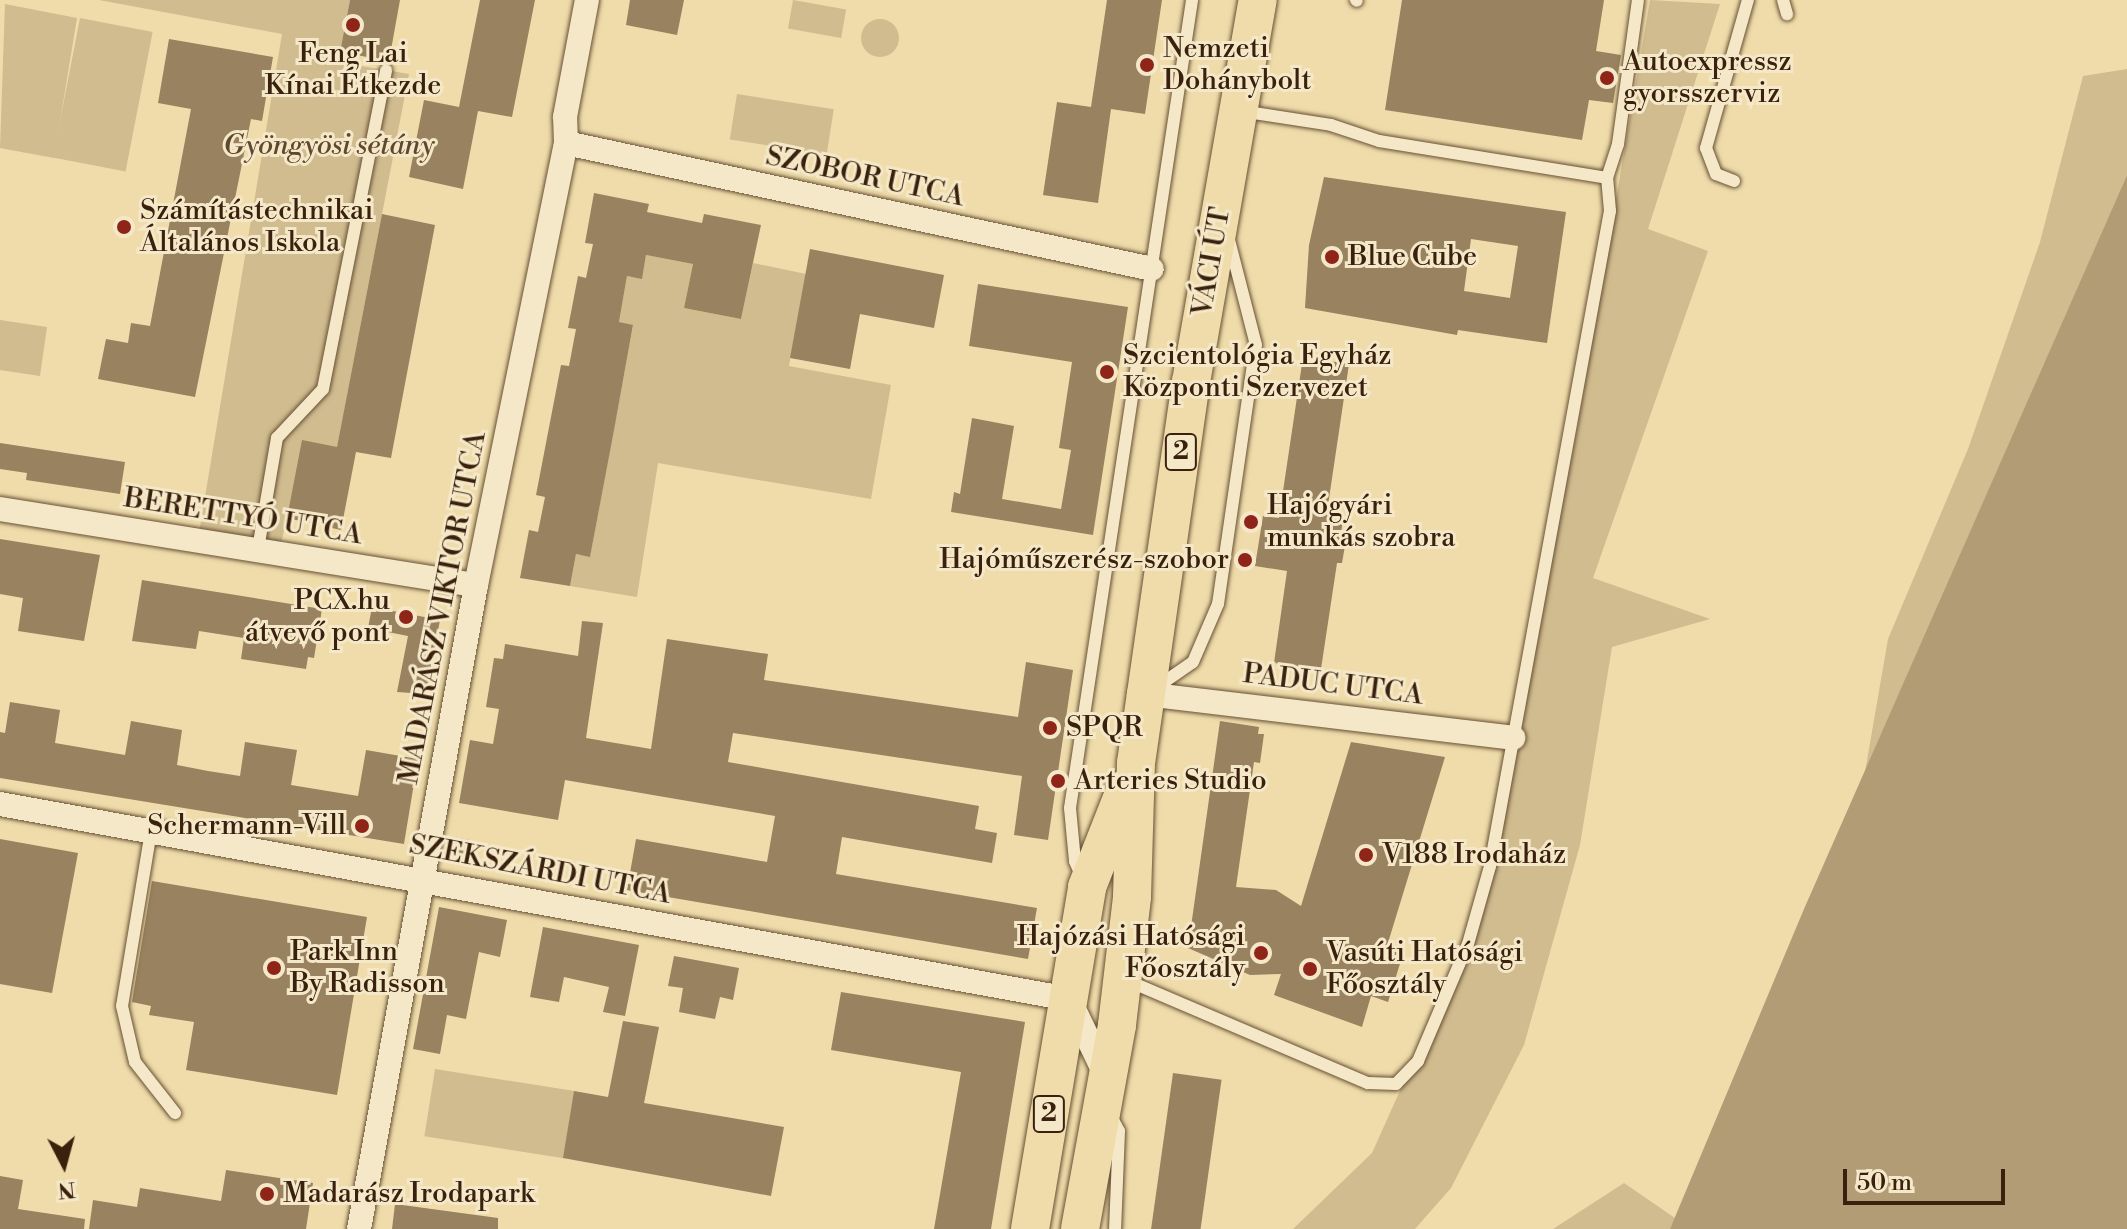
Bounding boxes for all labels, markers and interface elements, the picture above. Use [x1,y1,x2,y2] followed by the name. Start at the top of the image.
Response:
[344,16,362,34] marker: Feng Lai Kínai Étkezde
[1163,32,1311,98] place label: Nemzeti Dohánybolt
[265,37,441,103] place label: Feng Lai Kínai Étkezde
[1623,45,1792,111] place label: Autoexpressz gyorsszerviz
[1138,56,1156,74] marker: Nemzeti Dohánybolt
[1598,69,1616,87] marker: Autoexpressz gyorsszerviz
[223,129,435,163] park label: Gyöngyösi sétány
[763,140,967,214] street label: SZOBOR UTCA
[140,194,373,260] place label: Számítástechnikai Általános Iskola
[1186,205,1238,319] street label: VÁCI ÚT
[115,218,133,236] marker: Számítástechnikai Általános Iskola
[1348,240,1477,274] place label: Blue Cube
[1323,248,1341,266] marker: Blue Cube
[1123,339,1391,405] place label: Szcientológia Egyház Központi Szervezet
[1098,363,1116,381] marker: Szcientológia Egyház Központi Szervezet
[392,429,494,787] street label: MADARÁSZ VIKTOR UTCA
[1163,430,1199,474] road number: 2
[121,482,365,552] street label: BERETTYÓ UTCA
[1267,489,1455,555] place label: Hajógyári munkás szobra
[1242,513,1260,531] marker: Hajógyári munkás szobra
[939,543,1229,577] place label: Hajóműszerész-szobor
[1236,551,1254,569] marker: Hajóműszerész-szobor
[245,584,390,650] place label: PCX.hu átvevő pont
[397,608,415,626] marker: PCX.hu átvevő pont
[1241,657,1425,713] street label: PADUC UTCA
[1066,711,1142,745] place label: SPQR
[1041,719,1059,737] marker: SPQR
[1074,764,1267,798] place label: Arteries Studio
[1049,772,1067,790] marker: Arteries Studio
[147,809,346,843] place label: Schermann-Vill
[353,817,371,835] marker: Schermann-Vill
[406,828,674,912] street label: SZEKSZÁRDI UTCA
[1382,838,1566,872] place label: V188 Irodaház
[1357,846,1375,864] marker: V188 Irodaház
[1017,920,1245,986] place label: Hajózási Hatósági Főosztály
[290,935,445,1001] place label: Park Inn By Radisson
[1326,936,1523,1002] place label: Vasúti Hatósági Főosztály
[1252,944,1270,962] marker: Hajózási Hatósági Főosztály
[265,959,283,977] marker: Park Inn By Radisson
[1301,960,1319,978] marker: Vasúti Hatósági Főosztály
[1031,1092,1067,1136] road number: 2
[24,1125,104,1205] north arrow
[1847,1153,2009,1203] scale bar
[1857,1168,1912,1198] text: 50 m
[56,1175,77,1204] text: N
[283,1177,535,1211] place label: Madarász Irodapark
[258,1185,276,1203] marker: Madarász Irodapark

